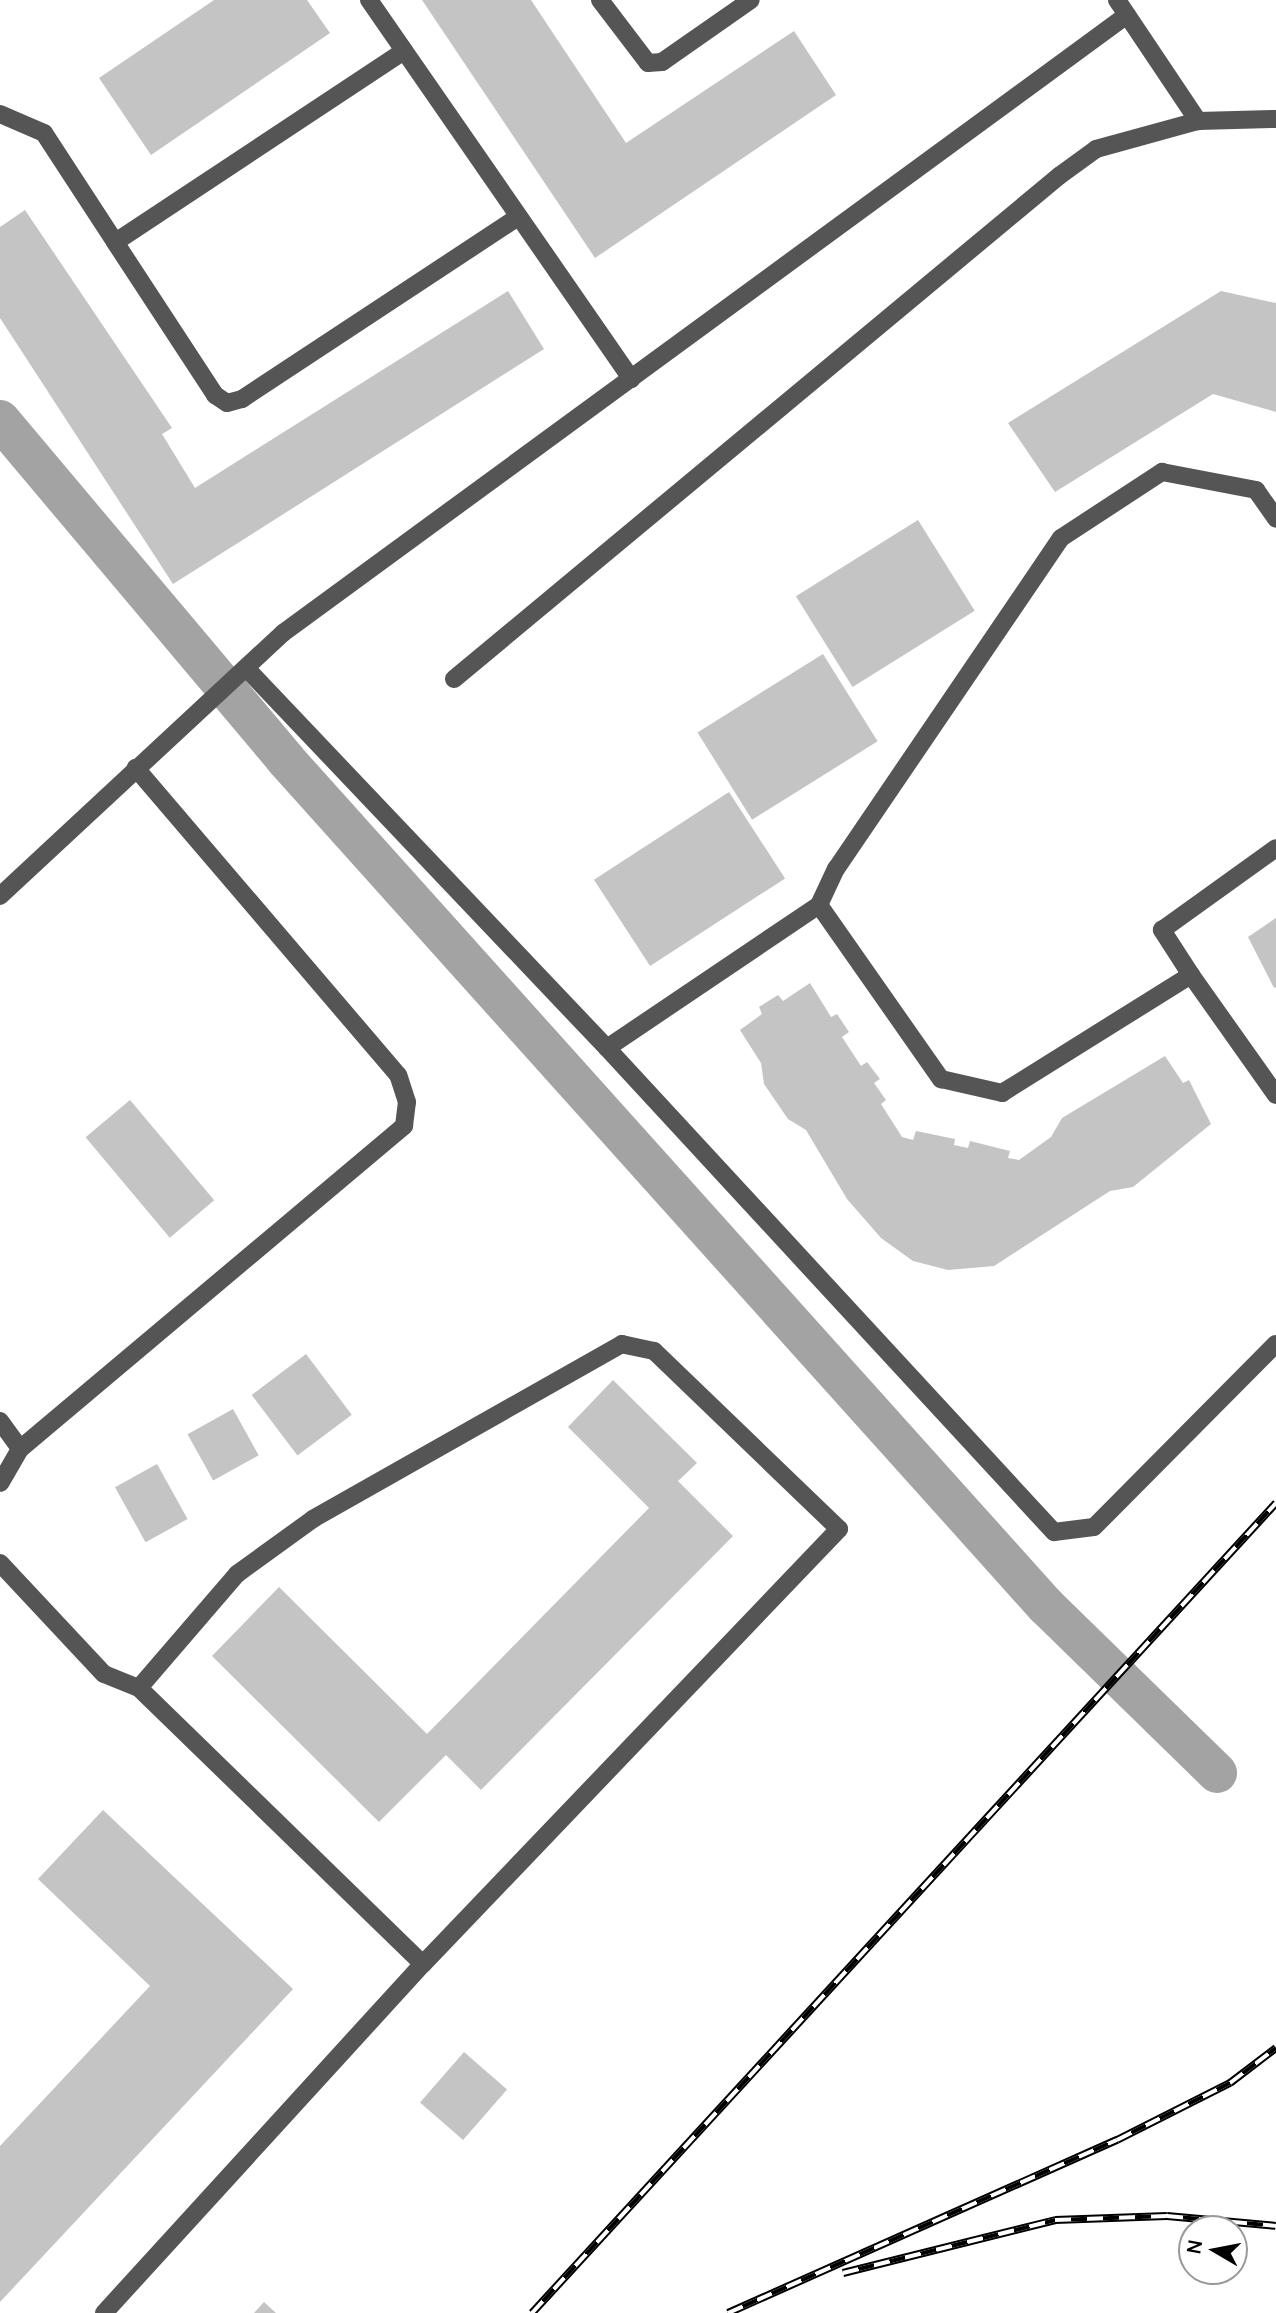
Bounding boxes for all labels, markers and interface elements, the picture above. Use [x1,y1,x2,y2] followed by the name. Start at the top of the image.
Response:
[1178,2215,1248,2285] north arrow
[1180,2238,1208,2256] text: N

